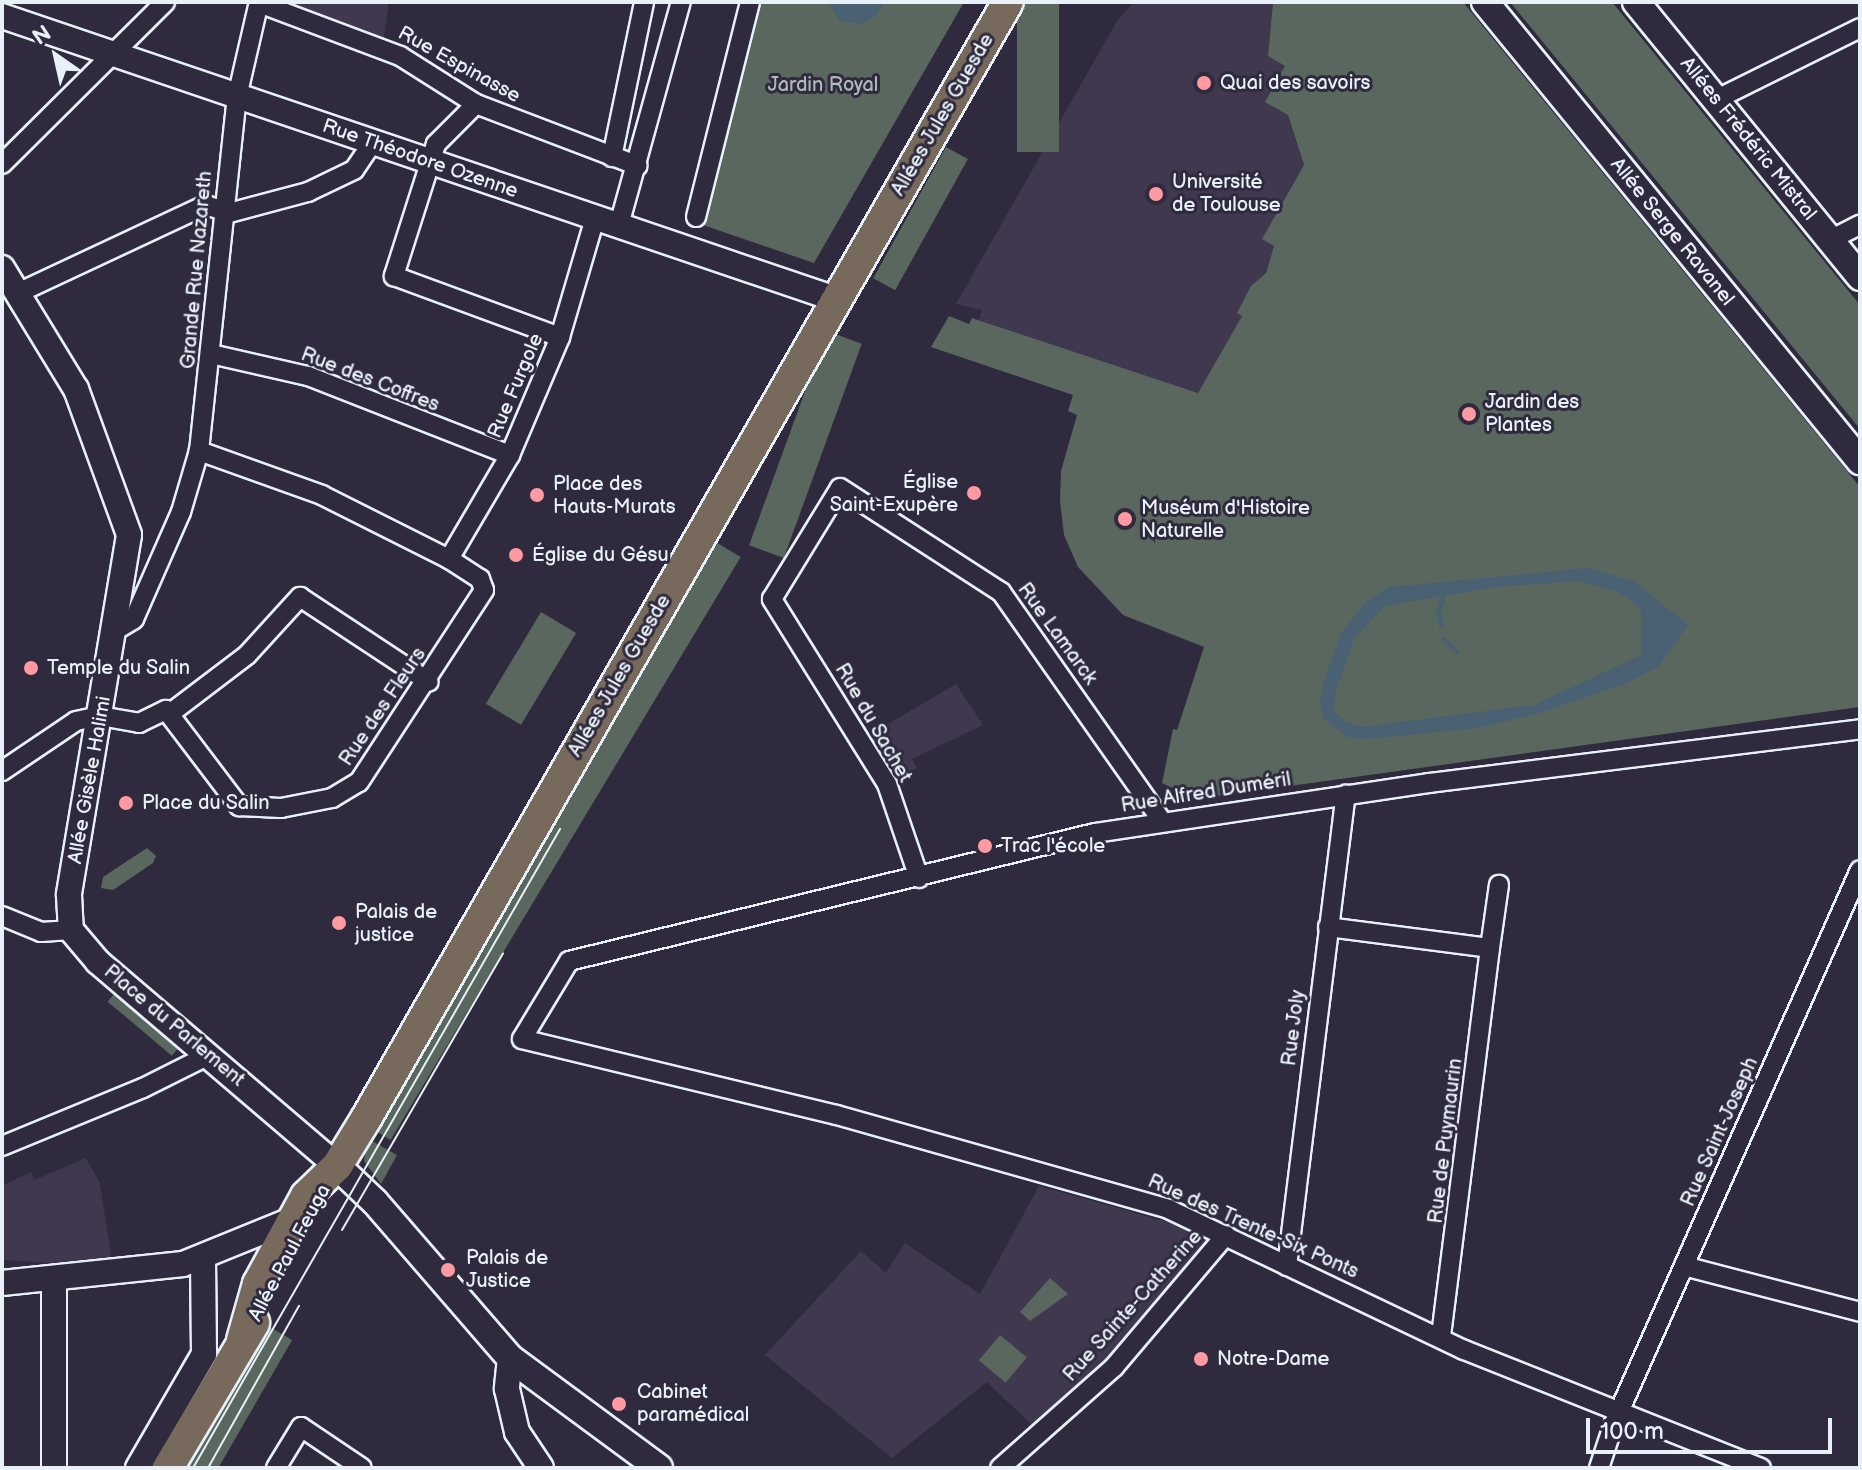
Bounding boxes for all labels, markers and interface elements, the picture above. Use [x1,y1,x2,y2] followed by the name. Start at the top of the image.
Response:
[16,16,96,96] north arrow
[28,20,57,52] text: N
[394,21,524,109] street label: Rue Espinasse
[886,29,1000,201] street label: Allées Jules Guesde
[1675,53,1821,225] street label: Allées Frédéric Mistral
[1220,71,1370,95] place label: Quai des savoirs
[768,73,878,97] park label: Jardin Royal
[1195,74,1213,92] marker: Quai des savoirs
[319,114,521,204] street label: Rue Théodore Ozenne
[1605,153,1739,311] street label: Allée Serge Ravanel
[176,170,218,370] street label: Grande Rue Nazareth
[1172,170,1281,217] place label: Université de Toulouse
[1147,185,1165,203] marker: Université de Toulouse
[483,330,549,442] street label: Rue Furgole
[297,343,443,417] street label: Rue des Coffres
[1485,390,1579,437] place label: Jardin des Plantes
[1460,405,1478,423] marker: Jardin des Plantes
[830,470,958,517] place label: Église Saint-Exupère
[553,472,676,519] place label: Place des Hauts-Murats
[965,484,983,502] marker: Église Saint-Exupère
[528,486,546,504] marker: Place des Hauts-Murats
[1141,496,1310,543] place label: Muséum d'Histoire Naturelle
[1116,510,1134,528] marker: Muséum d'Histoire Naturelle
[532,543,669,567] place label: Église du Gésu
[507,546,525,564] marker: Église du Gésu
[1012,578,1102,690] street label: Rue Lamarck
[563,590,677,762] street label: Allées Jules Guesde
[335,643,431,771] street label: Rue des Fleurs
[47,656,190,680] place label: Temple du Salin
[22,659,40,677] marker: Temple du Salin
[829,659,917,787] street label: Rue du Sachet
[63,694,117,866] street label: Allée Gisèle Halimi
[1119,768,1293,818] street label: Rue Alfred Duméril
[142,791,270,815] place label: Place du Salin
[117,794,135,812] marker: Place du Salin
[1001,834,1105,858] place label: Trac l'école
[976,837,994,855] marker: Trac l'école
[355,900,437,947] place label: Palais de justice
[330,914,348,932] marker: Palais de justice
[99,960,249,1092] street label: Place du Parlement
[1277,988,1311,1068] street label: Rue Joly
[1676,1053,1764,1211] street label: Rue Saint-Joseph
[1424,1057,1468,1225] street label: Rue de Puymaurin
[1144,1170,1362,1284] street label: Rue des Trente-Six Ponts
[244,1180,336,1326] street label: Allée Paul Feuga
[1058,1225,1208,1387] street label: Rue Sainte-Catherine
[466,1246,548,1293] place label: Palais de Justice
[437,1259,459,1281] marker: Palais de Justice
[1217,1347,1329,1371] place label: Notre-Dame
[1192,1350,1210,1368] marker: Notre-Dame
[637,1380,749,1427] place label: Cabinet paramédical
[608,1393,630,1415] marker: Cabinet paramédical
[1590,1402,1836,1452] scale bar
[1600,1417,1664,1446] text: 100 m

